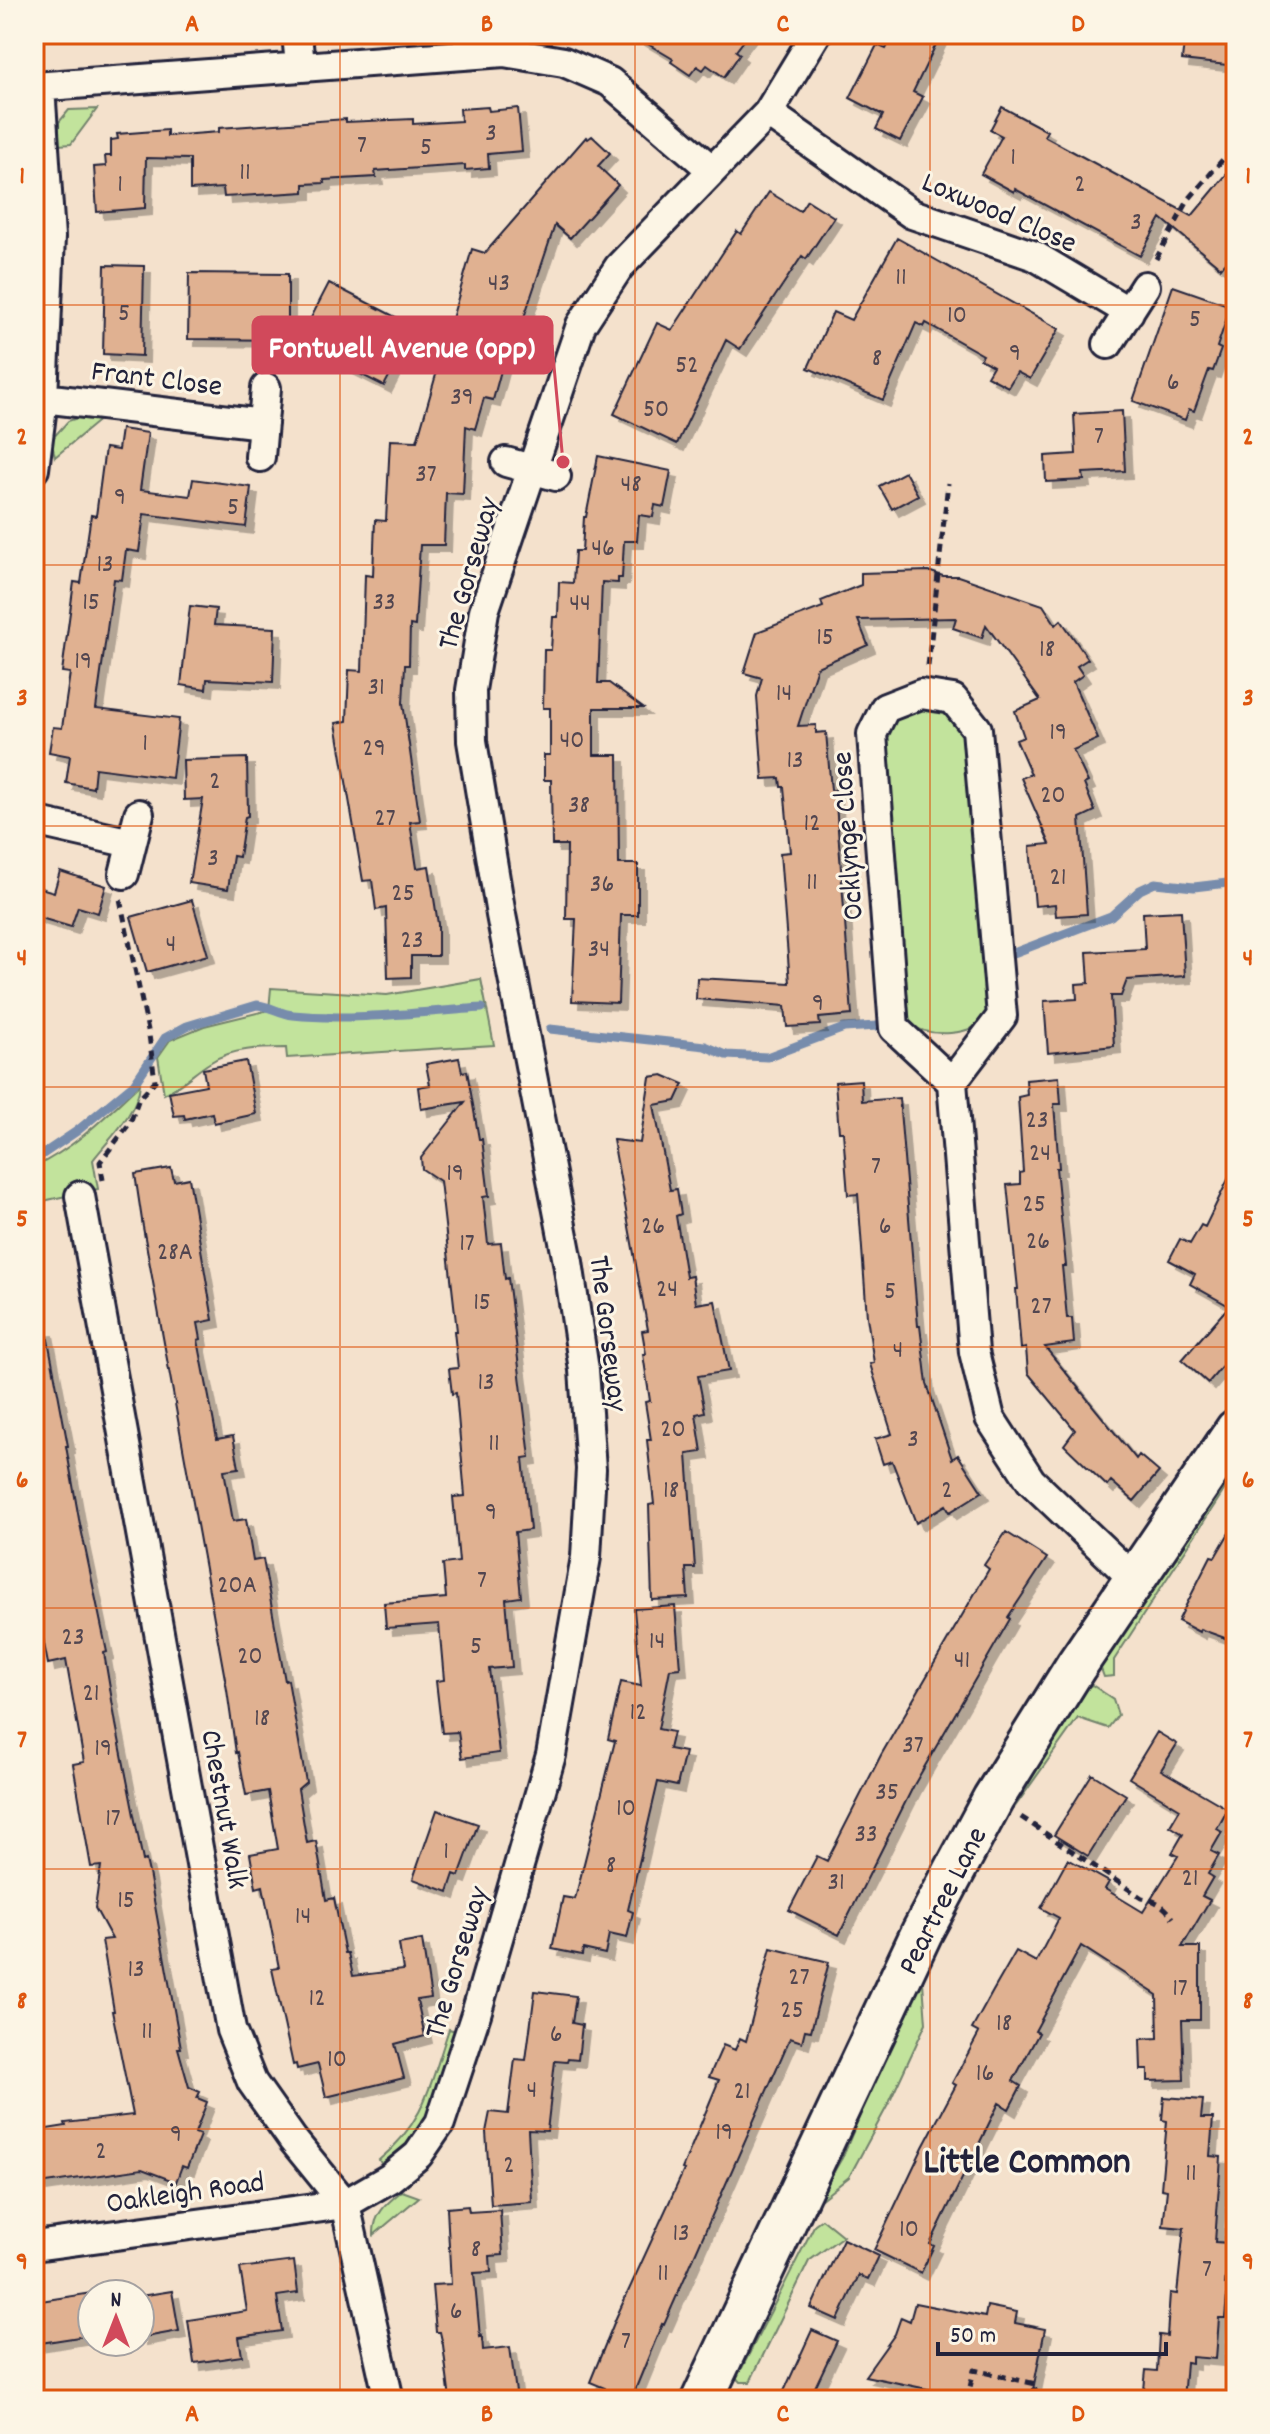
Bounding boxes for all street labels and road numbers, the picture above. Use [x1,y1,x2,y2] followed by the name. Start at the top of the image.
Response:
[914,163,1083,267] street label: Loxwood Close
[89,352,224,411] street label: Frant Close
[429,492,514,656] street label: The Gorseway
[823,750,878,922] street label: Ocklynge Close
[575,1253,637,1415] street label: The Gorseway
[186,1727,257,1893] street label: Chestnut Walk
[889,1821,1001,1983] street label: Peartree Lane
[416,1881,503,2045] street label: The Gorseway
[104,2163,267,2228] street label: Oakleigh Road

